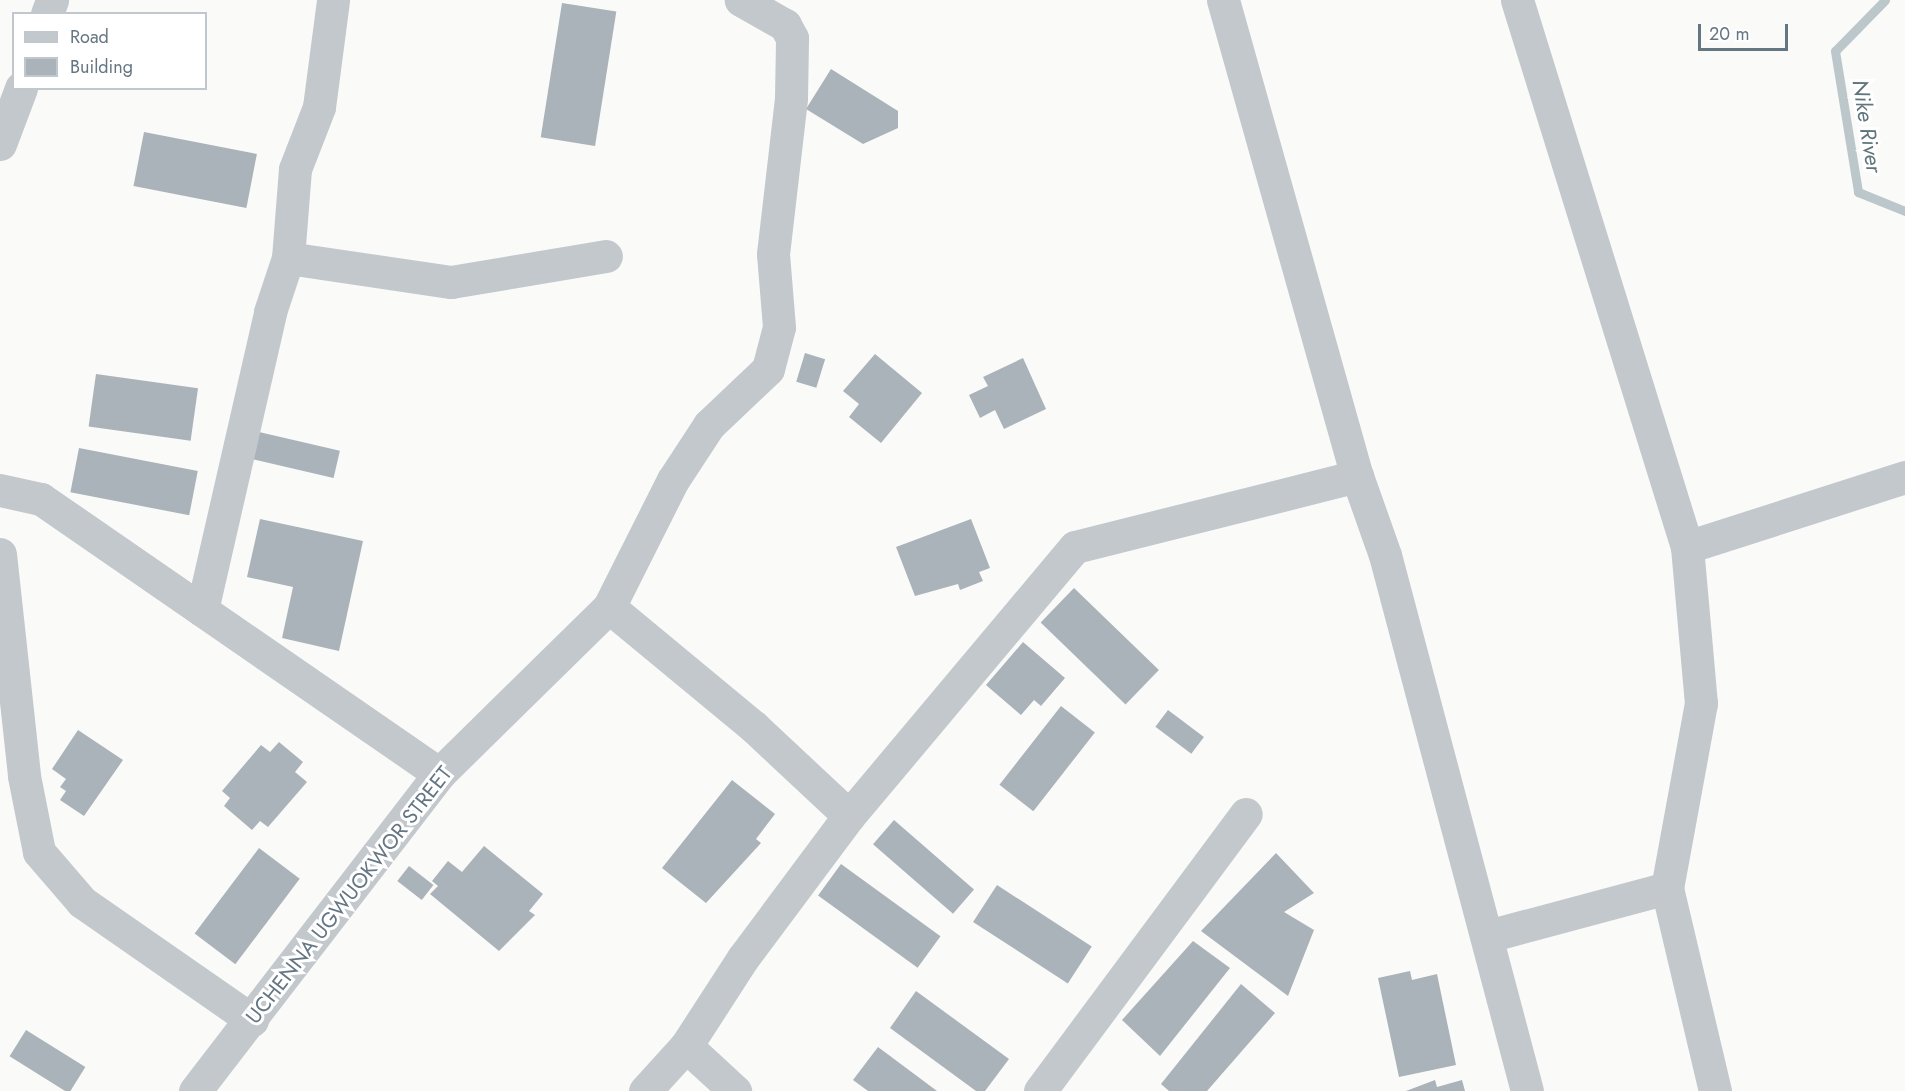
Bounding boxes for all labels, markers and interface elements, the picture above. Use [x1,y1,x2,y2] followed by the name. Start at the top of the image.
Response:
[12,12,207,90] legend
[1701,12,1791,50] scale bar
[1709,21,1749,47] text: 20 m
[70,24,109,50] text: Road
[70,54,133,80] text: Building
[1847,78,1887,174] water label: Nike River
[241,761,457,1029] street label: UCHENNA UGWUOKWOR STREET

